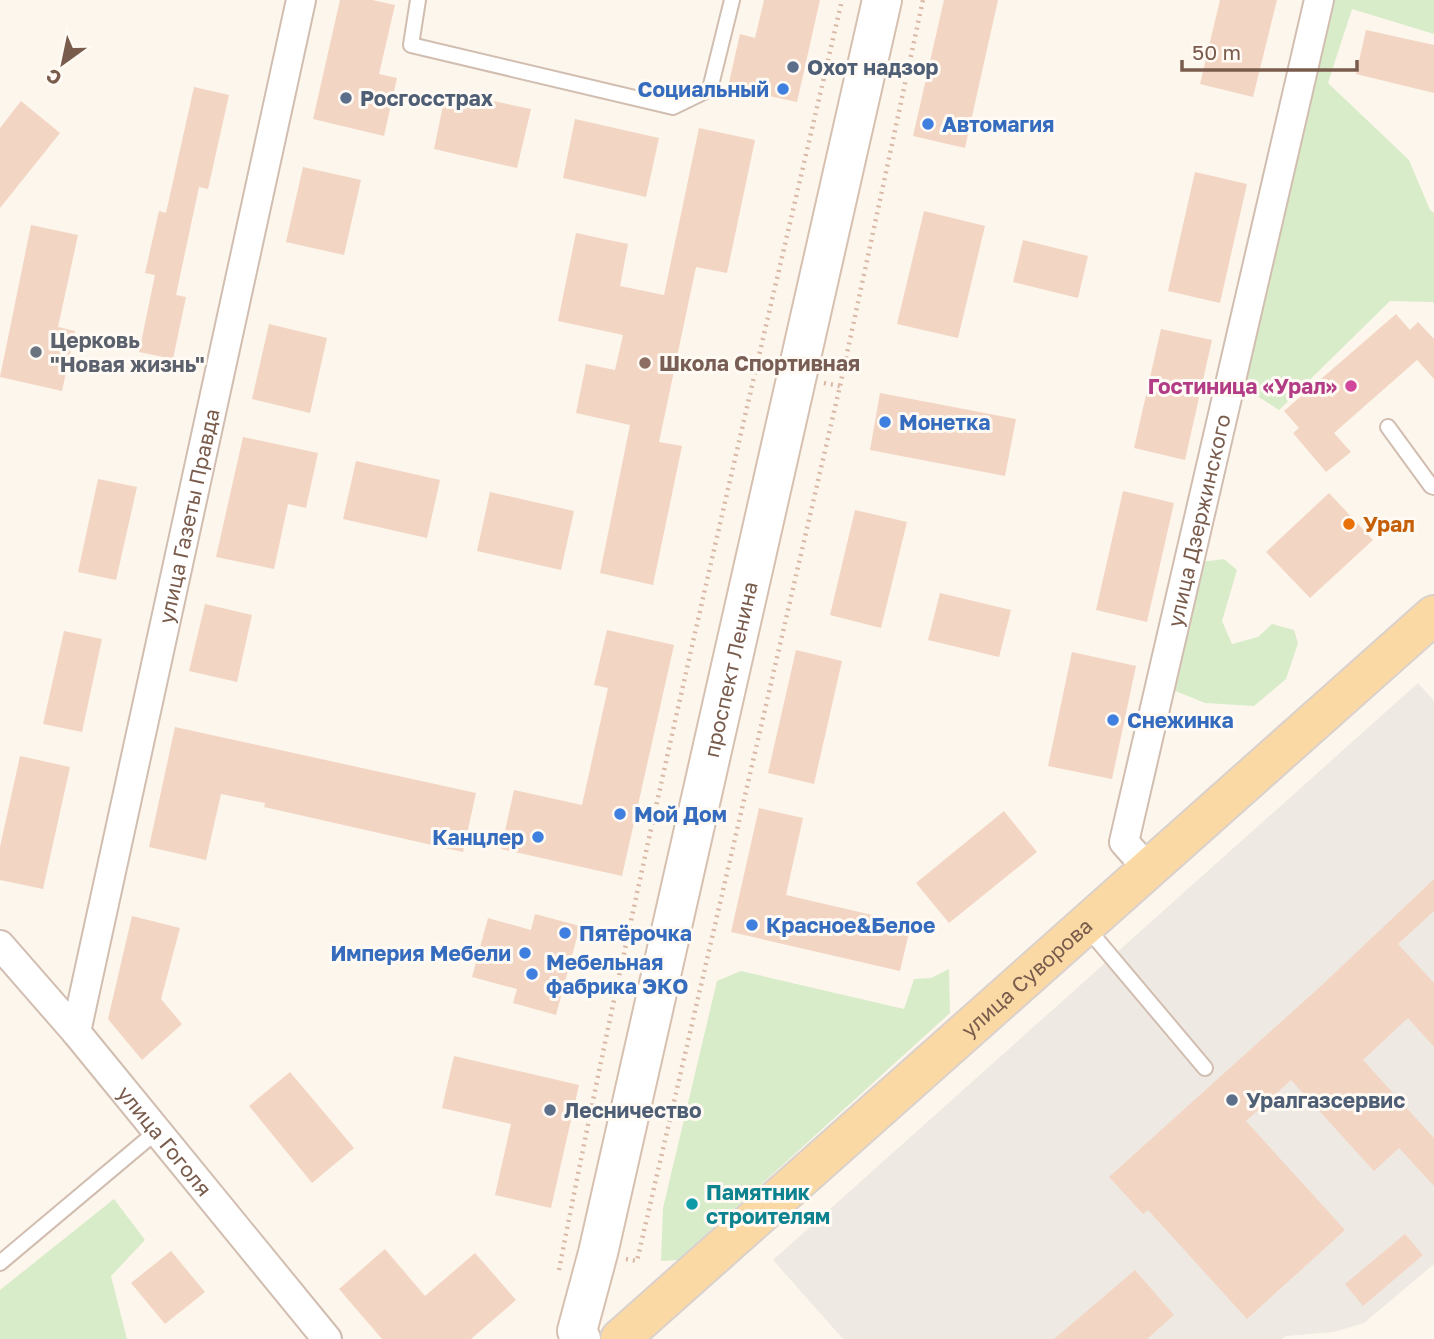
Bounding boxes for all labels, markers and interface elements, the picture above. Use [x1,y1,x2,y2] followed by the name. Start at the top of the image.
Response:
[28,28,98,98] north arrow
[1182,28,1357,72] scale bar
[1192,39,1241,65] text: 50 m
[807,54,939,80] place label: Охот надзор
[785,59,801,75] marker: Охот надзор
[42,64,65,91] text: С
[638,76,769,102] place label: Социальный
[775,81,791,97] marker: Социальный
[360,85,493,111] place label: Росгосстрах
[338,90,354,106] marker: Росгосстрах
[942,111,1054,137] place label: Автомагия
[920,116,936,132] marker: Автомагия
[50,327,205,377] place label: Церковь "Новая жизнь"
[28,344,44,360] marker: Церковь "Новая жизнь"
[659,350,860,376] place label: Школа Спортивная
[637,355,653,371] marker: Школа Спортивная
[1148,373,1337,399] place label: Гостиница «Урал»
[1343,378,1359,394] marker: Гостиница «Урал»
[152,406,225,626] street label: улица Газеты Правда
[899,409,990,435] place label: Монетка
[1161,412,1236,630] street label: улица Дзержинского
[877,414,893,430] marker: Монетка
[1363,511,1415,537] place label: Урал
[1341,516,1357,532] marker: Урал
[698,579,763,760] street label: проспект Ленина
[1127,707,1234,733] place label: Снежинка
[1105,712,1121,728] marker: Снежинка
[634,801,727,827] place label: Мой Дом
[612,806,628,822] marker: Мой Дом
[432,824,524,850] place label: Канцлер
[530,829,546,845] marker: Канцлер
[766,912,935,938] place label: Красное&Белое
[956,912,1097,1043] street label: улица Суворова
[744,917,760,933] marker: Красное&Белое
[579,920,692,946] place label: Пятёрочка
[557,925,573,941] marker: Пятёрочка
[330,940,511,966] place label: Империя Мебели
[517,945,533,961] marker: Империя Мебели
[546,949,689,999] place label: Мебельная фабрика ЭКО
[524,966,540,982] marker: Мебельная фабрика ЭКО
[112,1080,218,1201] street label: улица Гоголя
[1246,1087,1405,1113] place label: Уралгазсервис
[1224,1092,1240,1108] marker: Уралгазсервис
[564,1097,702,1123] place label: Лесничество
[542,1102,558,1118] marker: Лесничество
[706,1179,830,1229] place label: Памятник строителям
[684,1196,700,1212] marker: Памятник строителям

